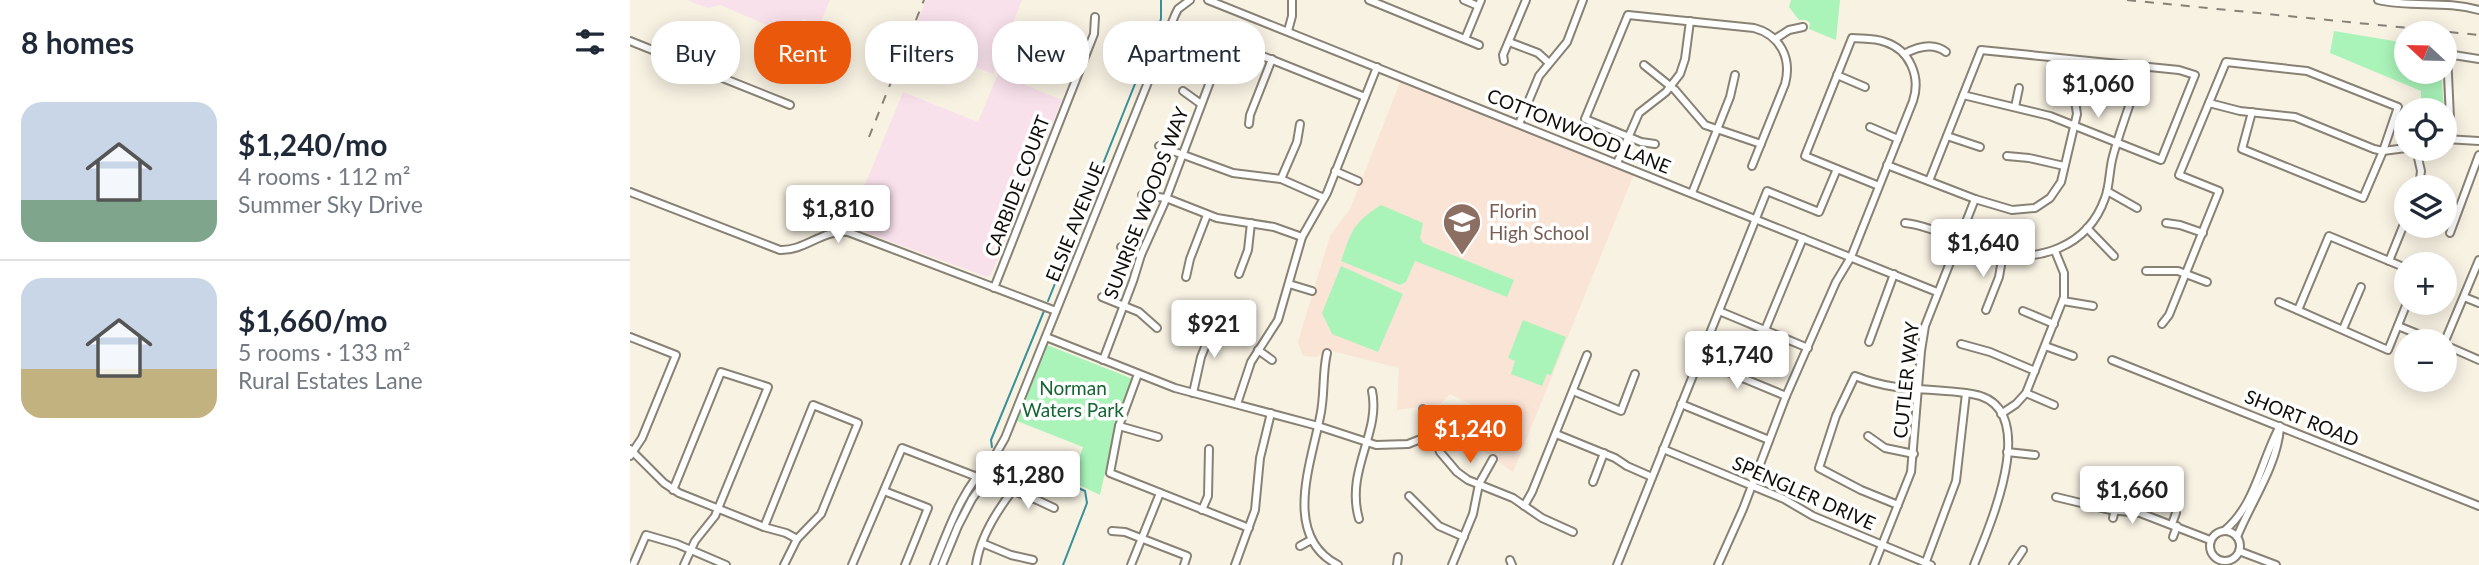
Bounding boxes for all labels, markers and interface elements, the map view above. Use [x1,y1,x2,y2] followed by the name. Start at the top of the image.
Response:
[651,21,740,84] chip: Buy
[754,21,851,84] chip: Rent
[865,21,978,84] chip: Filters
[992,21,1089,84] chip: New
[1103,21,1265,84] chip: Apartment
[2394,21,2457,84] north arrow
[2394,21,2457,392] map controls
[571,23,609,61] icon: filters
[21,24,134,60] text: 8 homes
[2041,60,2155,120] pin: $1,060
[2062,69,2134,97] text: $1,060
[1484,83,1674,178] street label: COTTONWOOD LANE
[2394,98,2457,161] button: locate
[1098,104,1193,302] street label: SUNRISE WOODS WAY
[979,112,1054,260] street label: CARBIDE COURT
[238,126,387,162] text: $1,240/mo
[77,130,161,214] icon: home
[1040,159,1109,285] street label: ELSIE AVENUE
[238,162,410,190] text: 4 rooms · 112 m²
[2394,175,2457,238] button: layers
[781,186,895,245] pin: $1,810
[238,190,423,218] text: Summer Sky Drive
[802,194,874,222] text: $1,810
[1489,199,1589,244] place label: Florin High School
[1441,201,1483,256] school or university icon: Florin High School
[1926,219,2040,279] pin: $1,640
[1947,228,2019,256] text: $1,640
[2394,252,2457,315] button: +
[1173,300,1255,360] pin: $921
[238,302,387,338] text: $1,660/mo
[77,306,161,390] icon: home
[1187,309,1241,337] text: $921
[1888,320,1923,440] street label: CUTLER WAY
[2394,329,2457,392] button: −
[1680,332,1794,391] pin: $1,740
[238,338,410,366] text: 5 rooms · 133 m²
[1701,340,1773,368] text: $1,740
[238,366,423,394] text: Rural Estates Lane
[1022,376,1124,421] park label: Norman Waters Park
[2242,384,2363,451] street label: SHORT ROAD
[1413,406,1527,465] pin: $1,240
[1434,414,1506,442] text: $1,240
[1729,451,1879,534] street label: SPENGLER DRIVE
[971,452,1085,511] pin: $1,280
[992,460,1064,488] text: $1,280
[2075,466,2189,526] pin: $1,660
[2096,475,2168,503] text: $1,660

